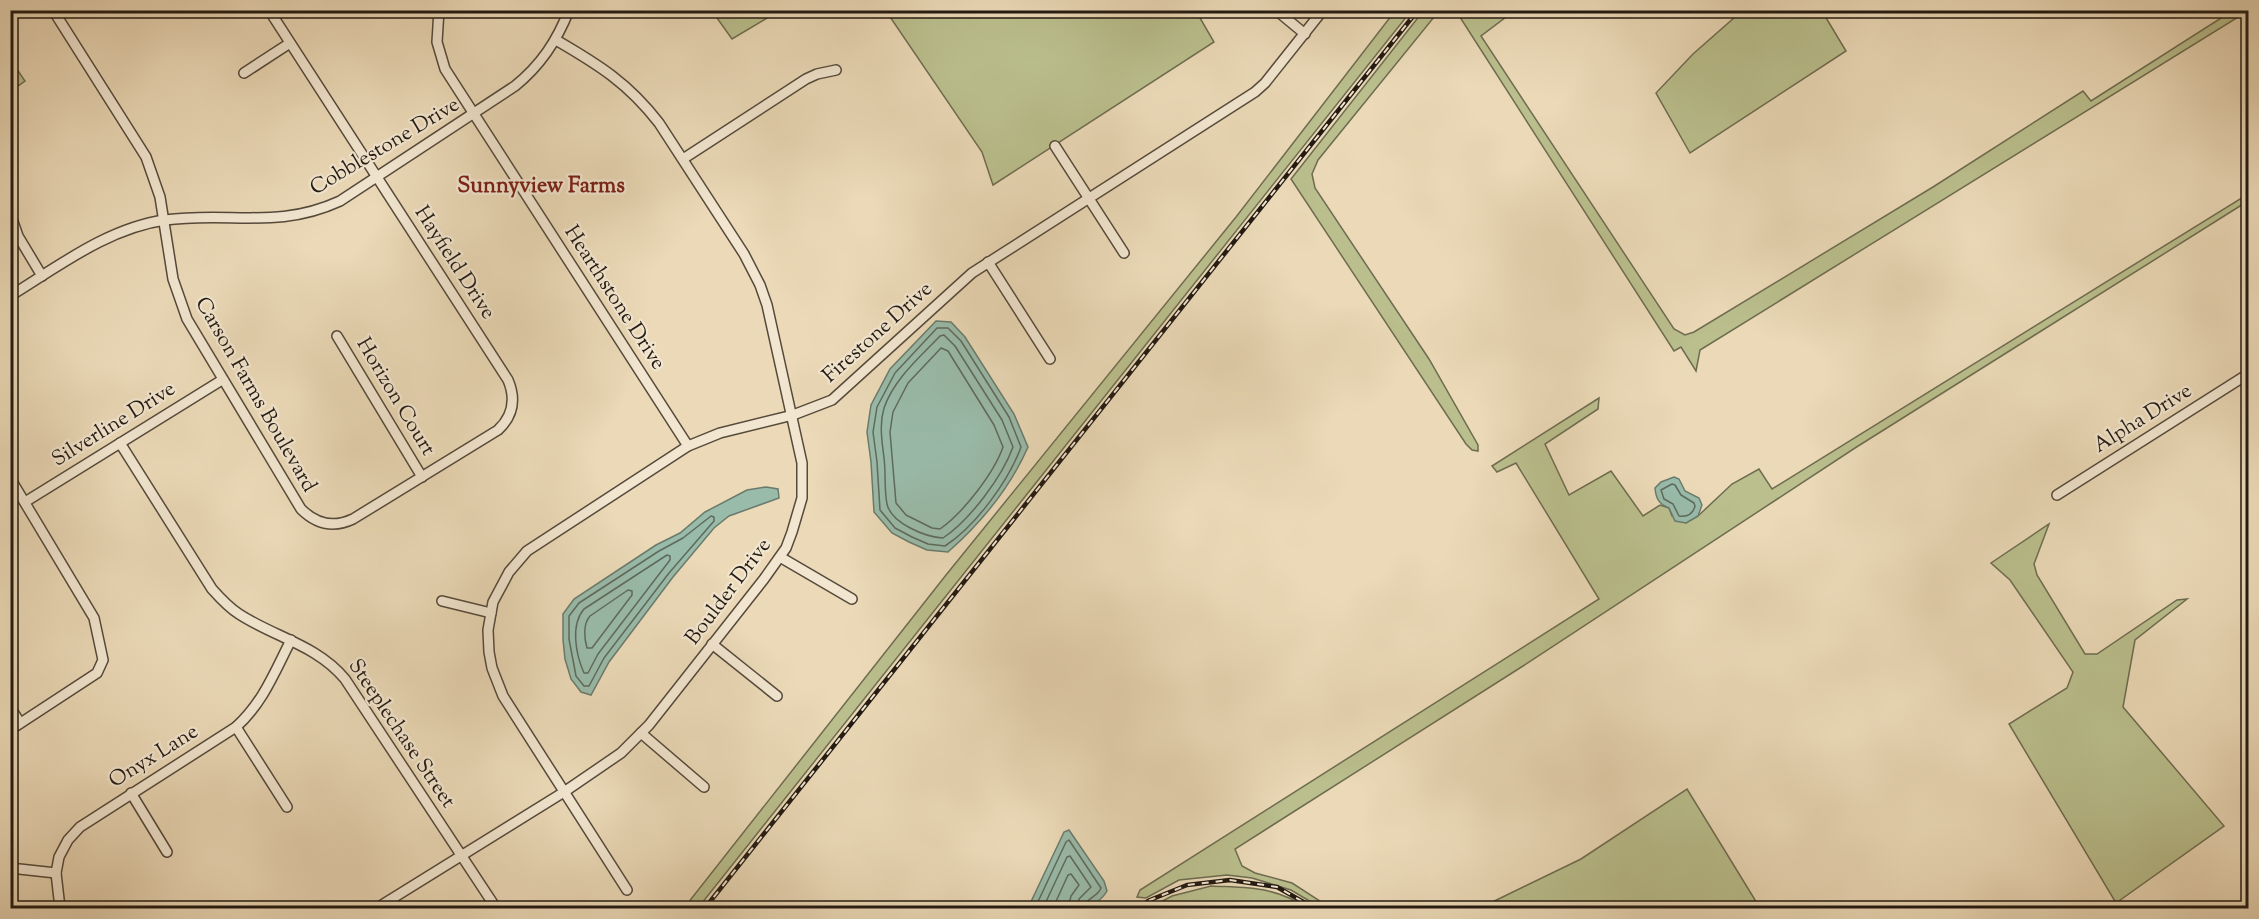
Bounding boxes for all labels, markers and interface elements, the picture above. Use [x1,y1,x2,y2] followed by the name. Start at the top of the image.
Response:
[305,90,465,204] street label: Cobblestone Drive
[457,171,625,203] district label: Sunnyview Farms
[406,200,502,326] street label: Hayfield Drive
[556,220,672,376] street label: Hearthstone Drive
[816,275,940,391] street label: Firestone Drive
[187,292,323,498] street label: Carson Farms Boulevard
[348,332,442,462] street label: Horizon Court
[46,375,182,475] street label: Silverline Drive
[2088,377,2198,461] street label: Alpha Drive
[679,532,779,652] street label: Boulder Drive
[340,653,462,815] street label: Steeplechase Street
[103,718,205,796] street label: Onyx Lane

